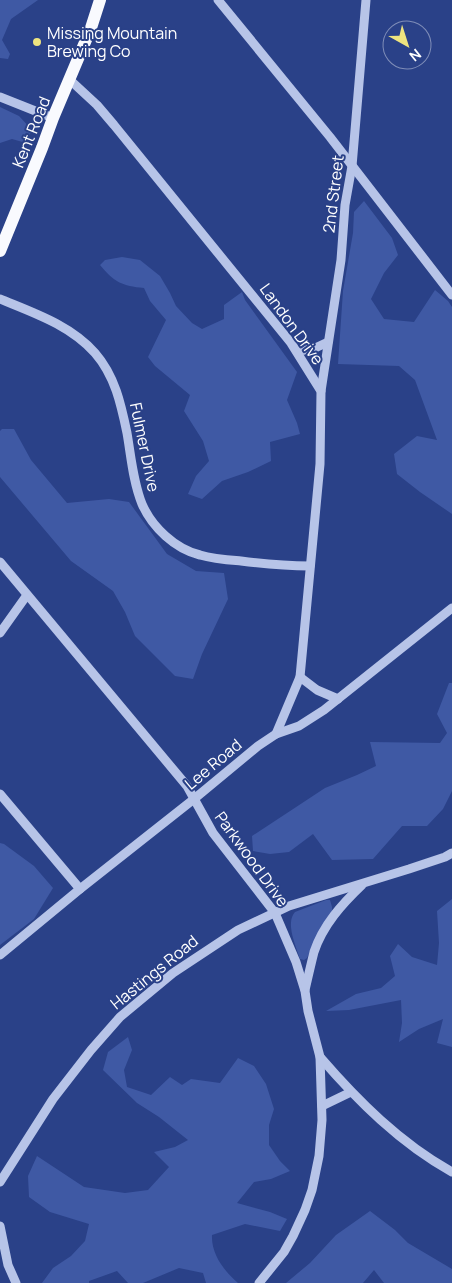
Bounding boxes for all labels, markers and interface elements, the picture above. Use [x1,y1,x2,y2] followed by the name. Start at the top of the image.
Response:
[382,20,432,70] north arrow
[47,22,177,62] place label: Missing Mountain Brewing Co
[31,36,43,48] marker: Missing Mountain Brewing Co
[406,45,425,66] text: N
[7,93,55,171] street label: Kent Road
[317,154,349,234] street label: 2nd Street
[255,279,329,369] street label: Landon Drive
[125,400,165,494] street label: Fulmer Drive
[180,734,246,794] street label: Lee Road
[210,807,294,911] street label: Parkwood Drive
[106,930,202,1014] street label: Hastings Road

